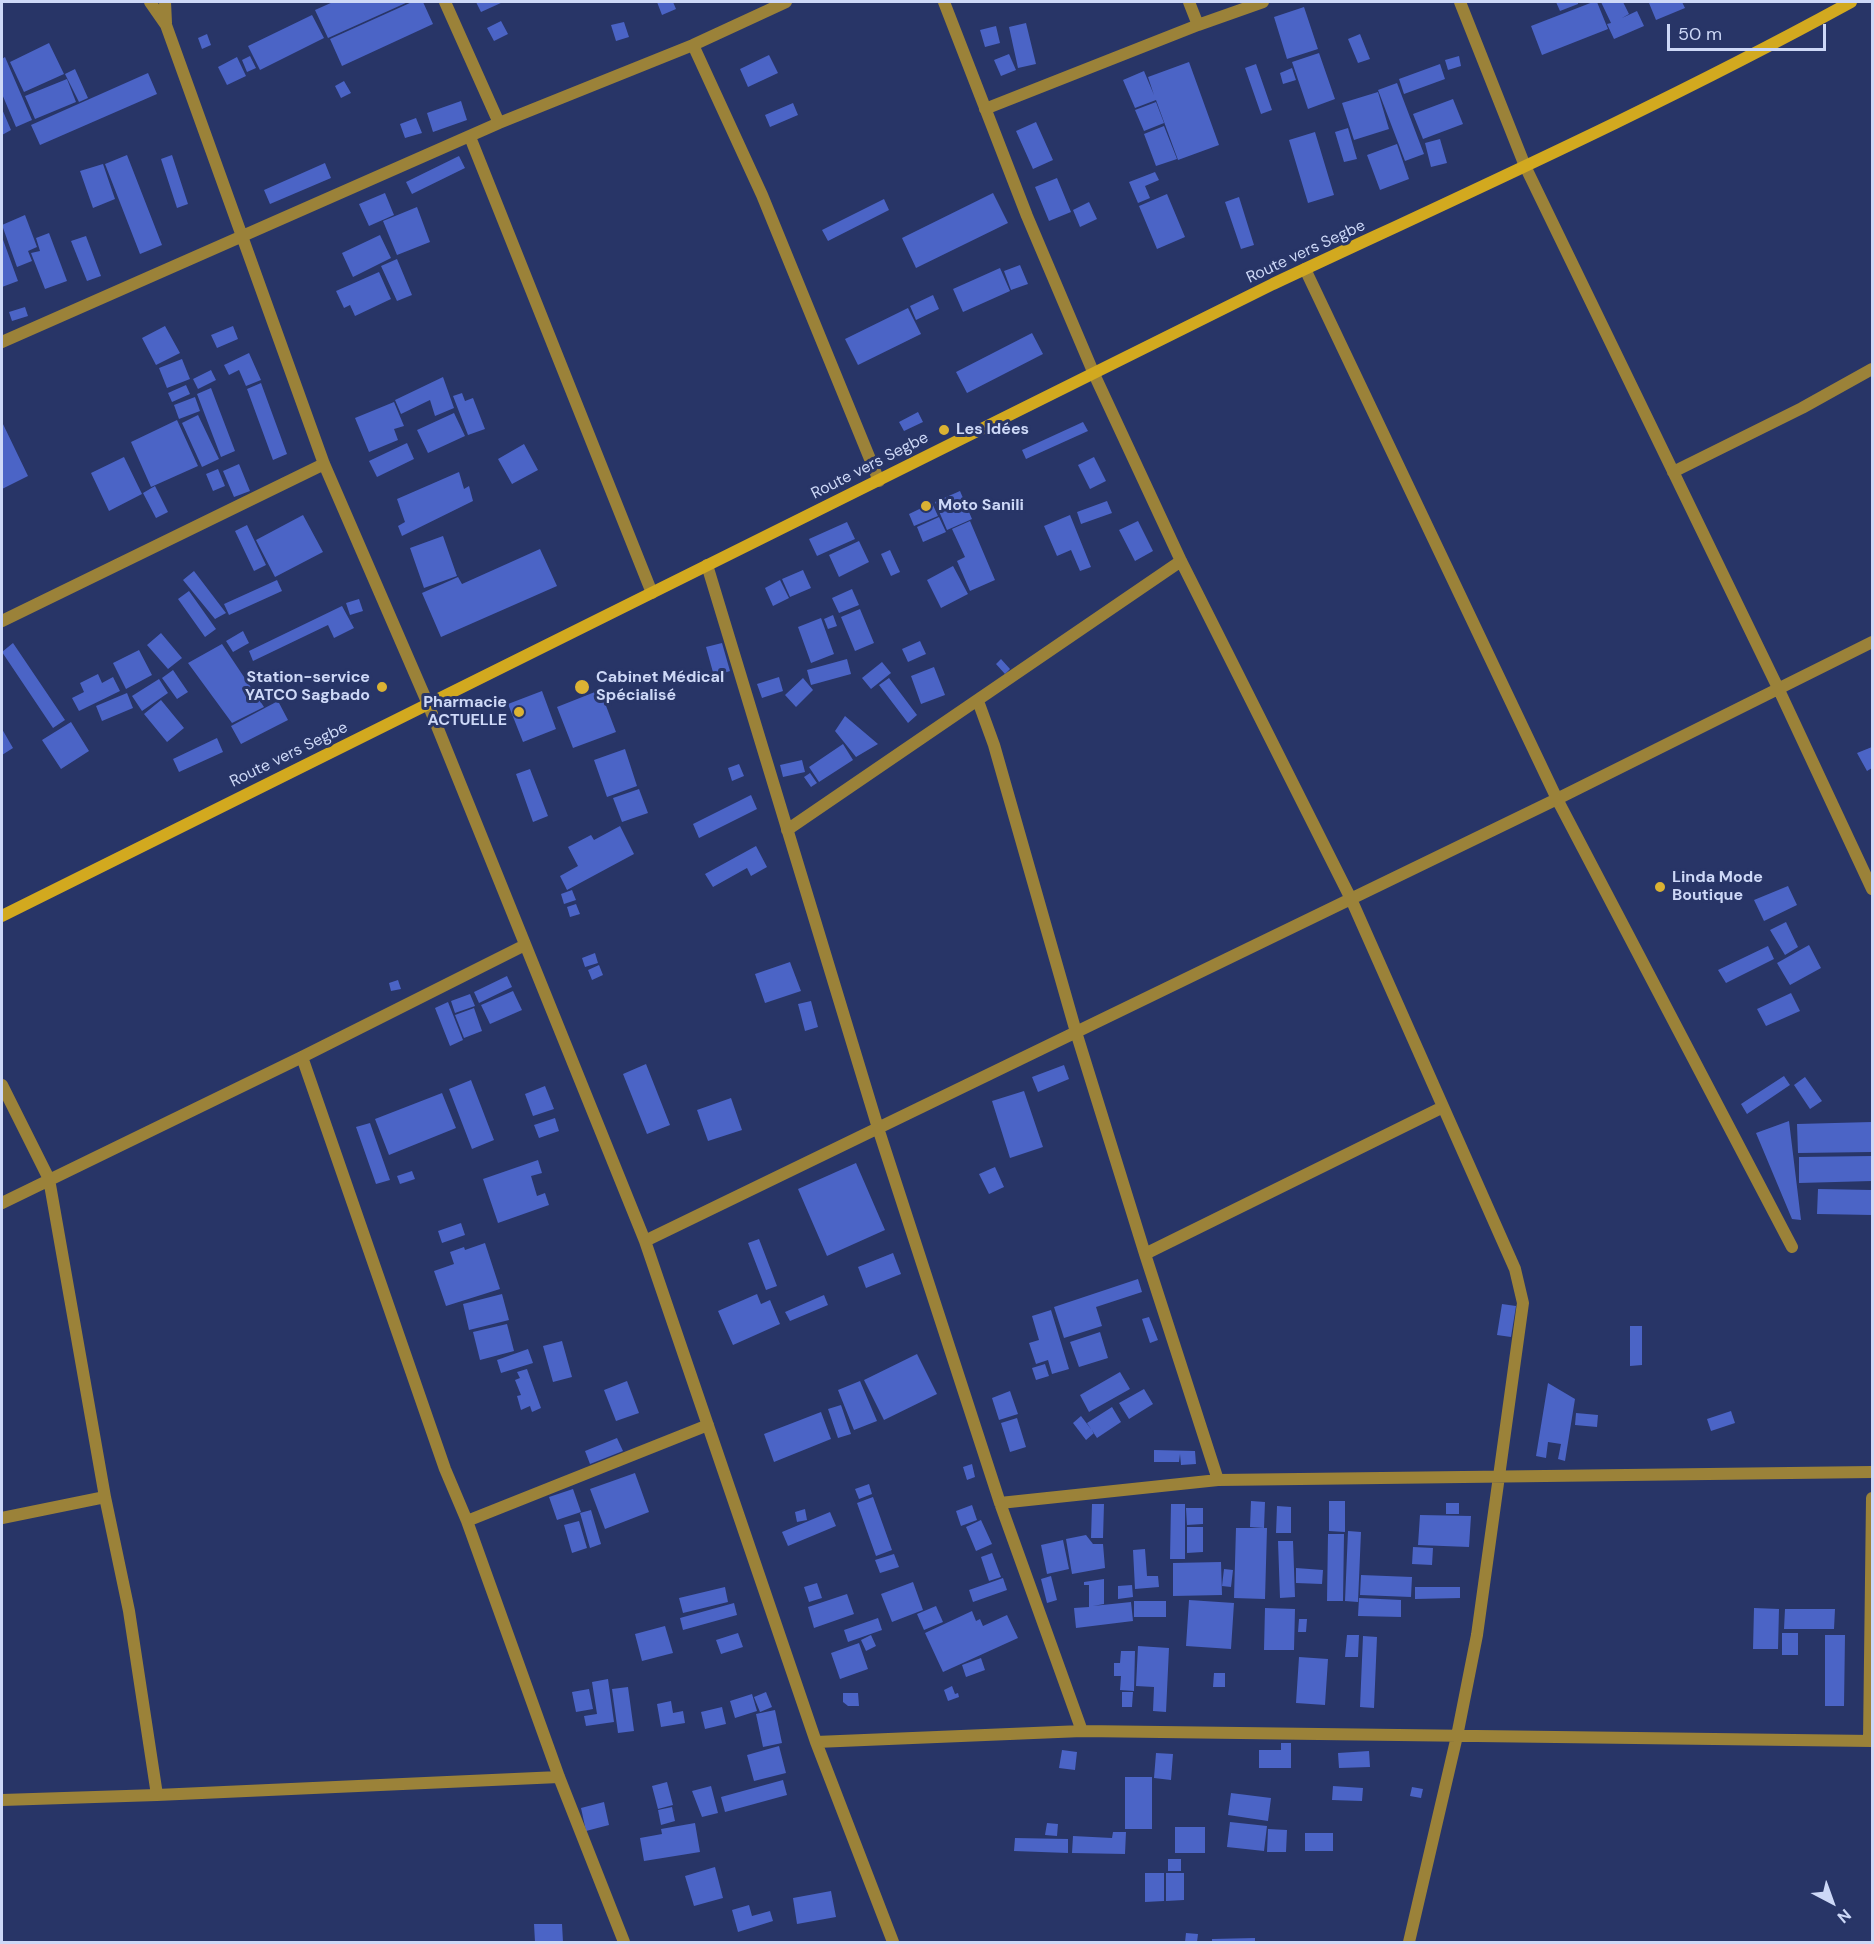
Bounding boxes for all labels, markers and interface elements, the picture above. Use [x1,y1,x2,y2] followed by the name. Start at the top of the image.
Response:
[1670,12,1829,50] scale bar
[1678,22,1722,46] text: 50 m
[1244,216,1368,288] street label: Route vers Segbe
[956,420,1029,440] place label: Les Idées
[937,423,951,437] marker: Les Idées
[808,428,932,504] street label: Route vers Segbe
[938,496,1024,516] place label: Moto Sanili
[919,499,933,513] marker: Moto Sanili
[245,668,370,706] place label: Station-service YATCO Sagbado
[596,668,724,706] place label: Cabinet Médical Spécialisé
[573,678,591,696] marker: Cabinet Médical Spécialisé
[375,680,389,694] marker: Station-service YATCO Sagbado
[423,693,507,731] place label: Pharmacie ACTUELLE
[512,705,526,719] marker: Pharmacie ACTUELLE
[227,718,351,792] street label: Route vers Segbe
[1672,868,1763,906] place label: Linda Mode Boutique
[1653,880,1667,894] marker: Linda Mode Boutique
[1802,1872,1862,1932] north arrow
[1833,1904,1855,1928] text: N

